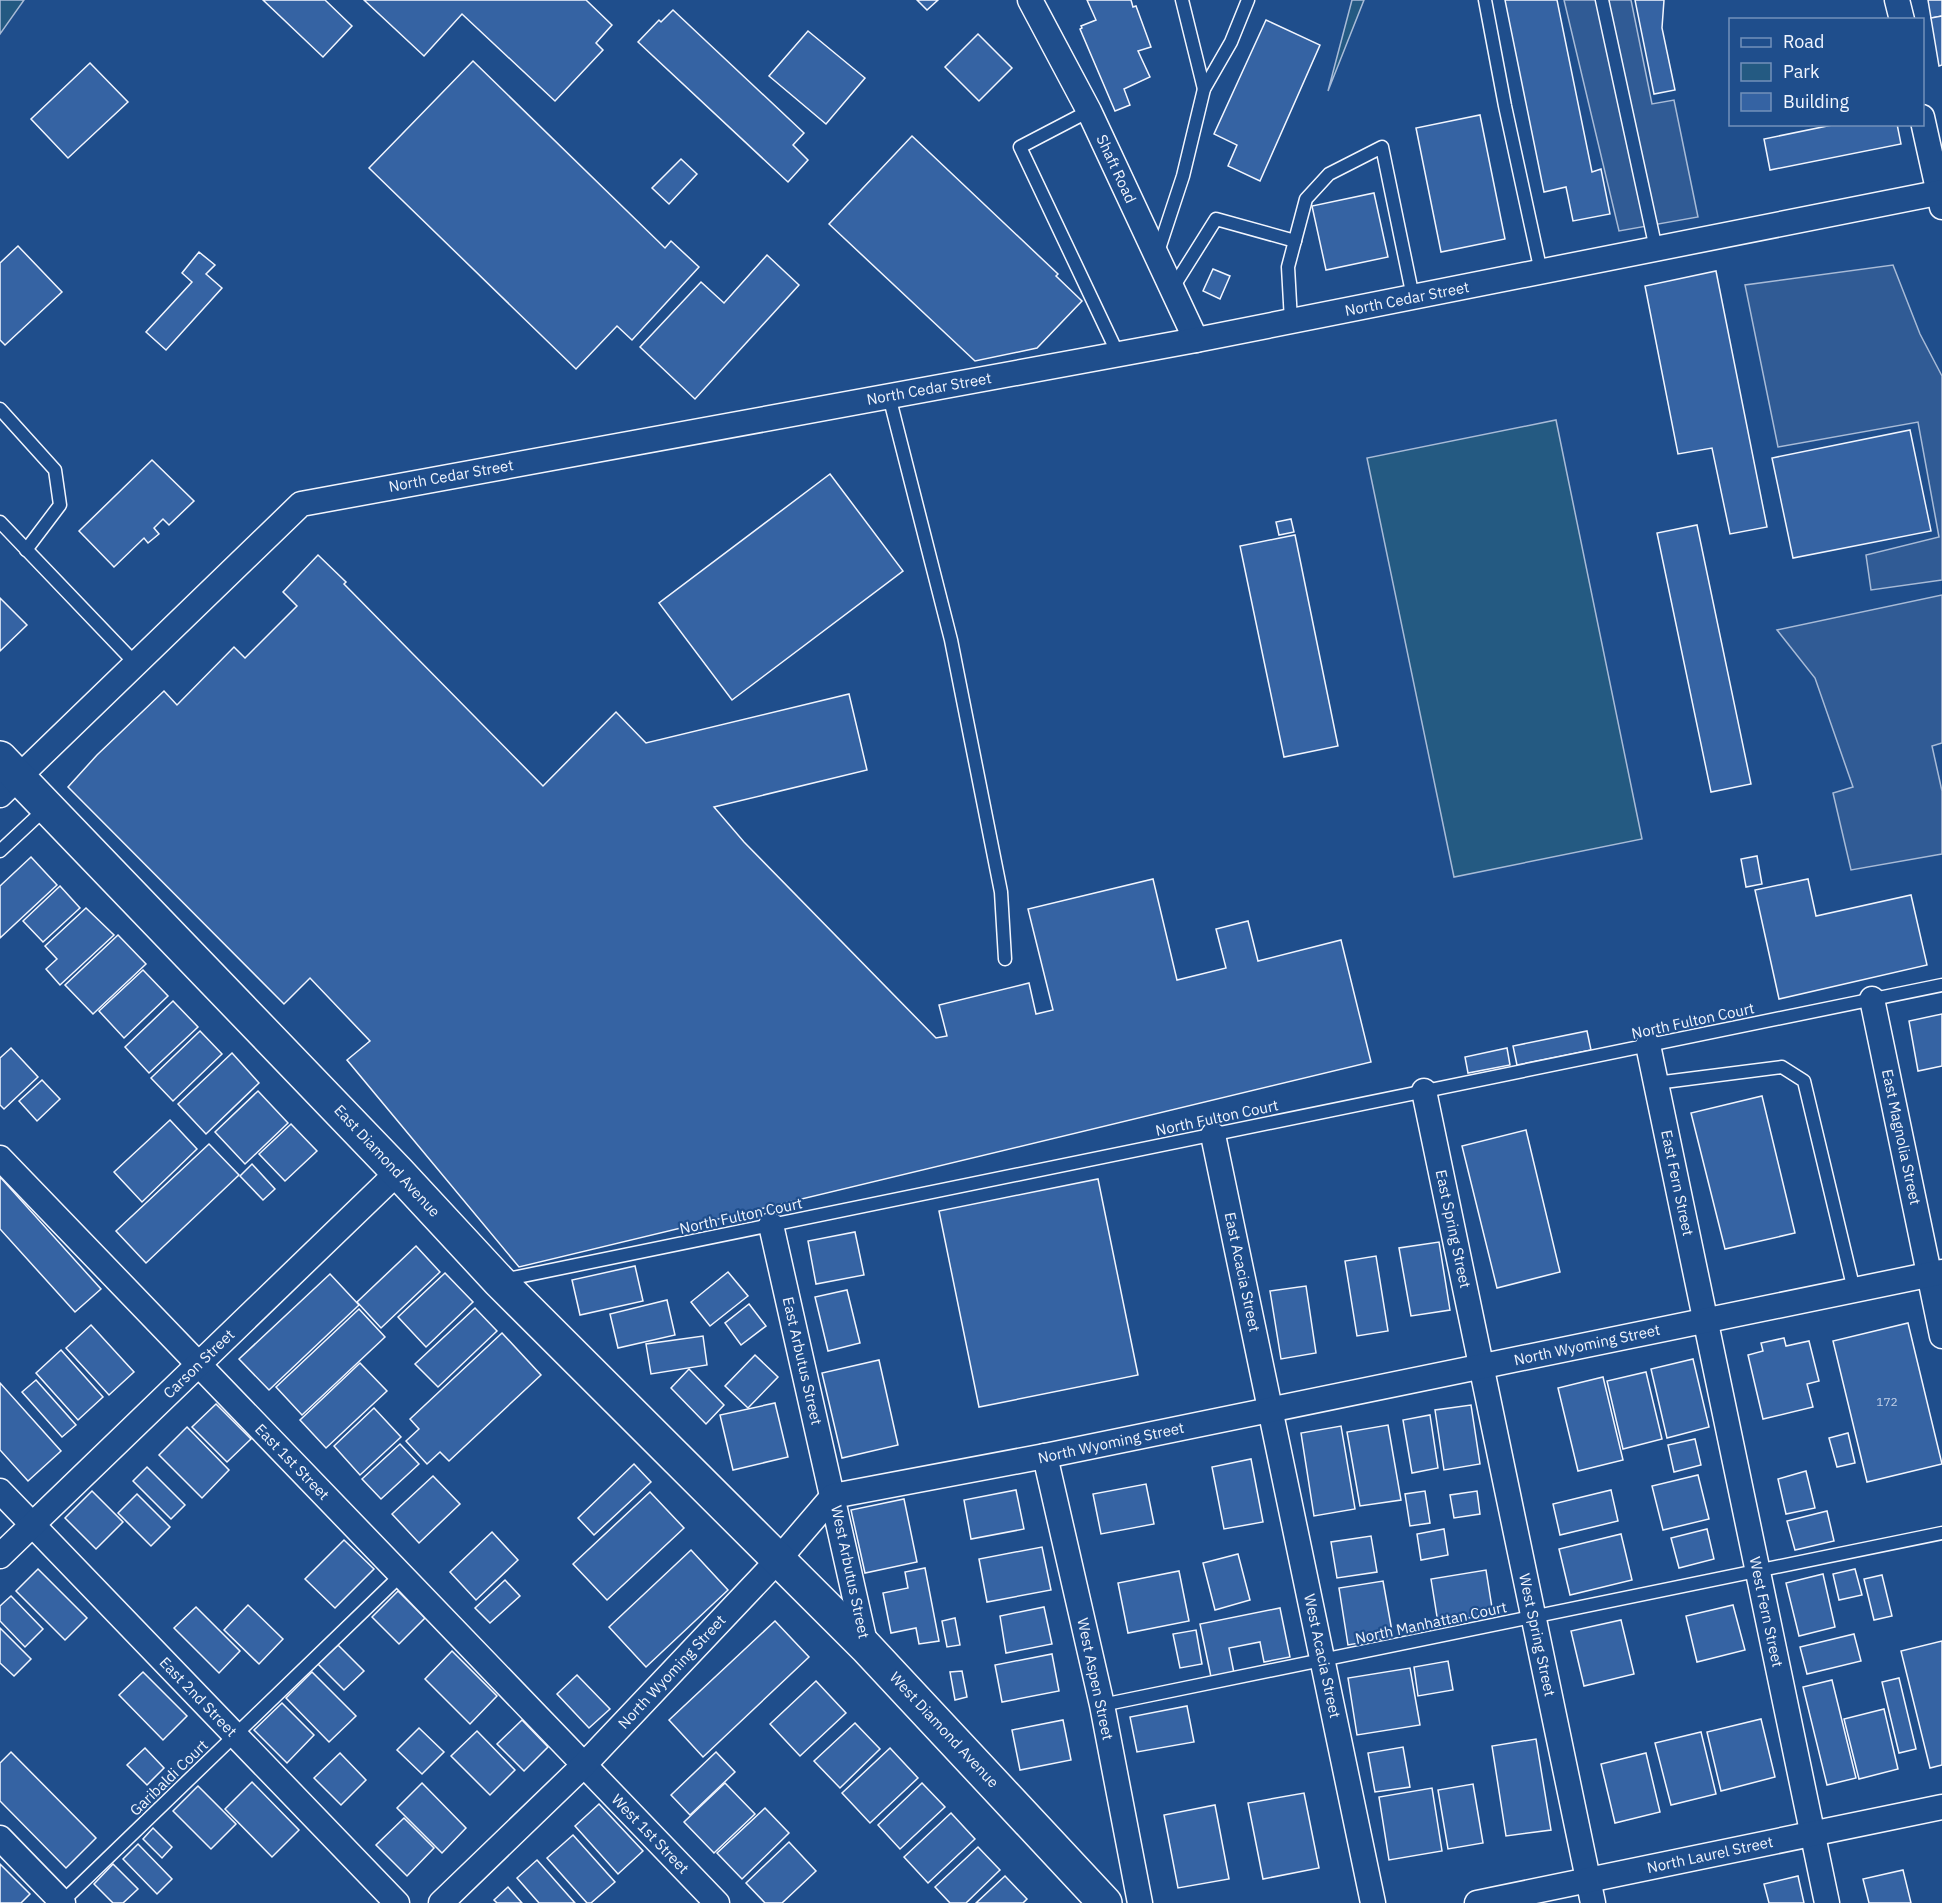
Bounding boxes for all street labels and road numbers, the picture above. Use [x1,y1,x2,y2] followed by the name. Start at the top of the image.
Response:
[1092,132,1141,206] street label: Shaft Road
[1343,277,1471,320] street label: North Cedar Street
[865,368,993,409] street label: North Cedar Street
[387,455,515,496] street label: North Cedar Street
[1630,998,1756,1043] street label: North Fulton Court
[1878,1067,1925,1207] street label: East Magnolia Street
[1154,1095,1280,1140] street label: North Fulton Court
[330,1100,444,1221] street label: East Diamond Avenue
[1657,1128,1698,1238] street label: East Fern Street
[1432,1168,1475,1290] street label: East Spring Street
[678,1193,804,1238] street label: North Fulton Court
[1221,1210,1264,1333] street label: East Acacia Street
[779,1295,826,1427] street label: East Arbutus Street
[1512,1320,1662,1369] street label: North Wyoming Street
[159,1325,238,1402] street label: Carson Street
[1036,1418,1186,1467] street label: North Wyoming Street
[251,1419,334,1504] street label: East 1st Street
[827,1504,874,1640] street label: West Arbutus Street
[1746,1555,1787,1669] street label: West Fern Street
[1515,1572,1560,1698] street label: West Spring Street
[1300,1592,1345,1720] street label: West Acacia Street
[1353,1597,1509,1648] street label: North Manhattan Court
[614,1611,729,1733] street label: North Wyoming Street
[1073,1616,1118,1742] street label: West Aspen Street
[156,1653,241,1741] street label: East 2nd Street
[886,1668,1003,1792] street label: West Diamond Avenue
[126,1736,212,1820] street label: Garibaldi Court
[608,1790,693,1877] street label: West 1st Street
[1645,1832,1775,1877] street label: North Laurel Street

